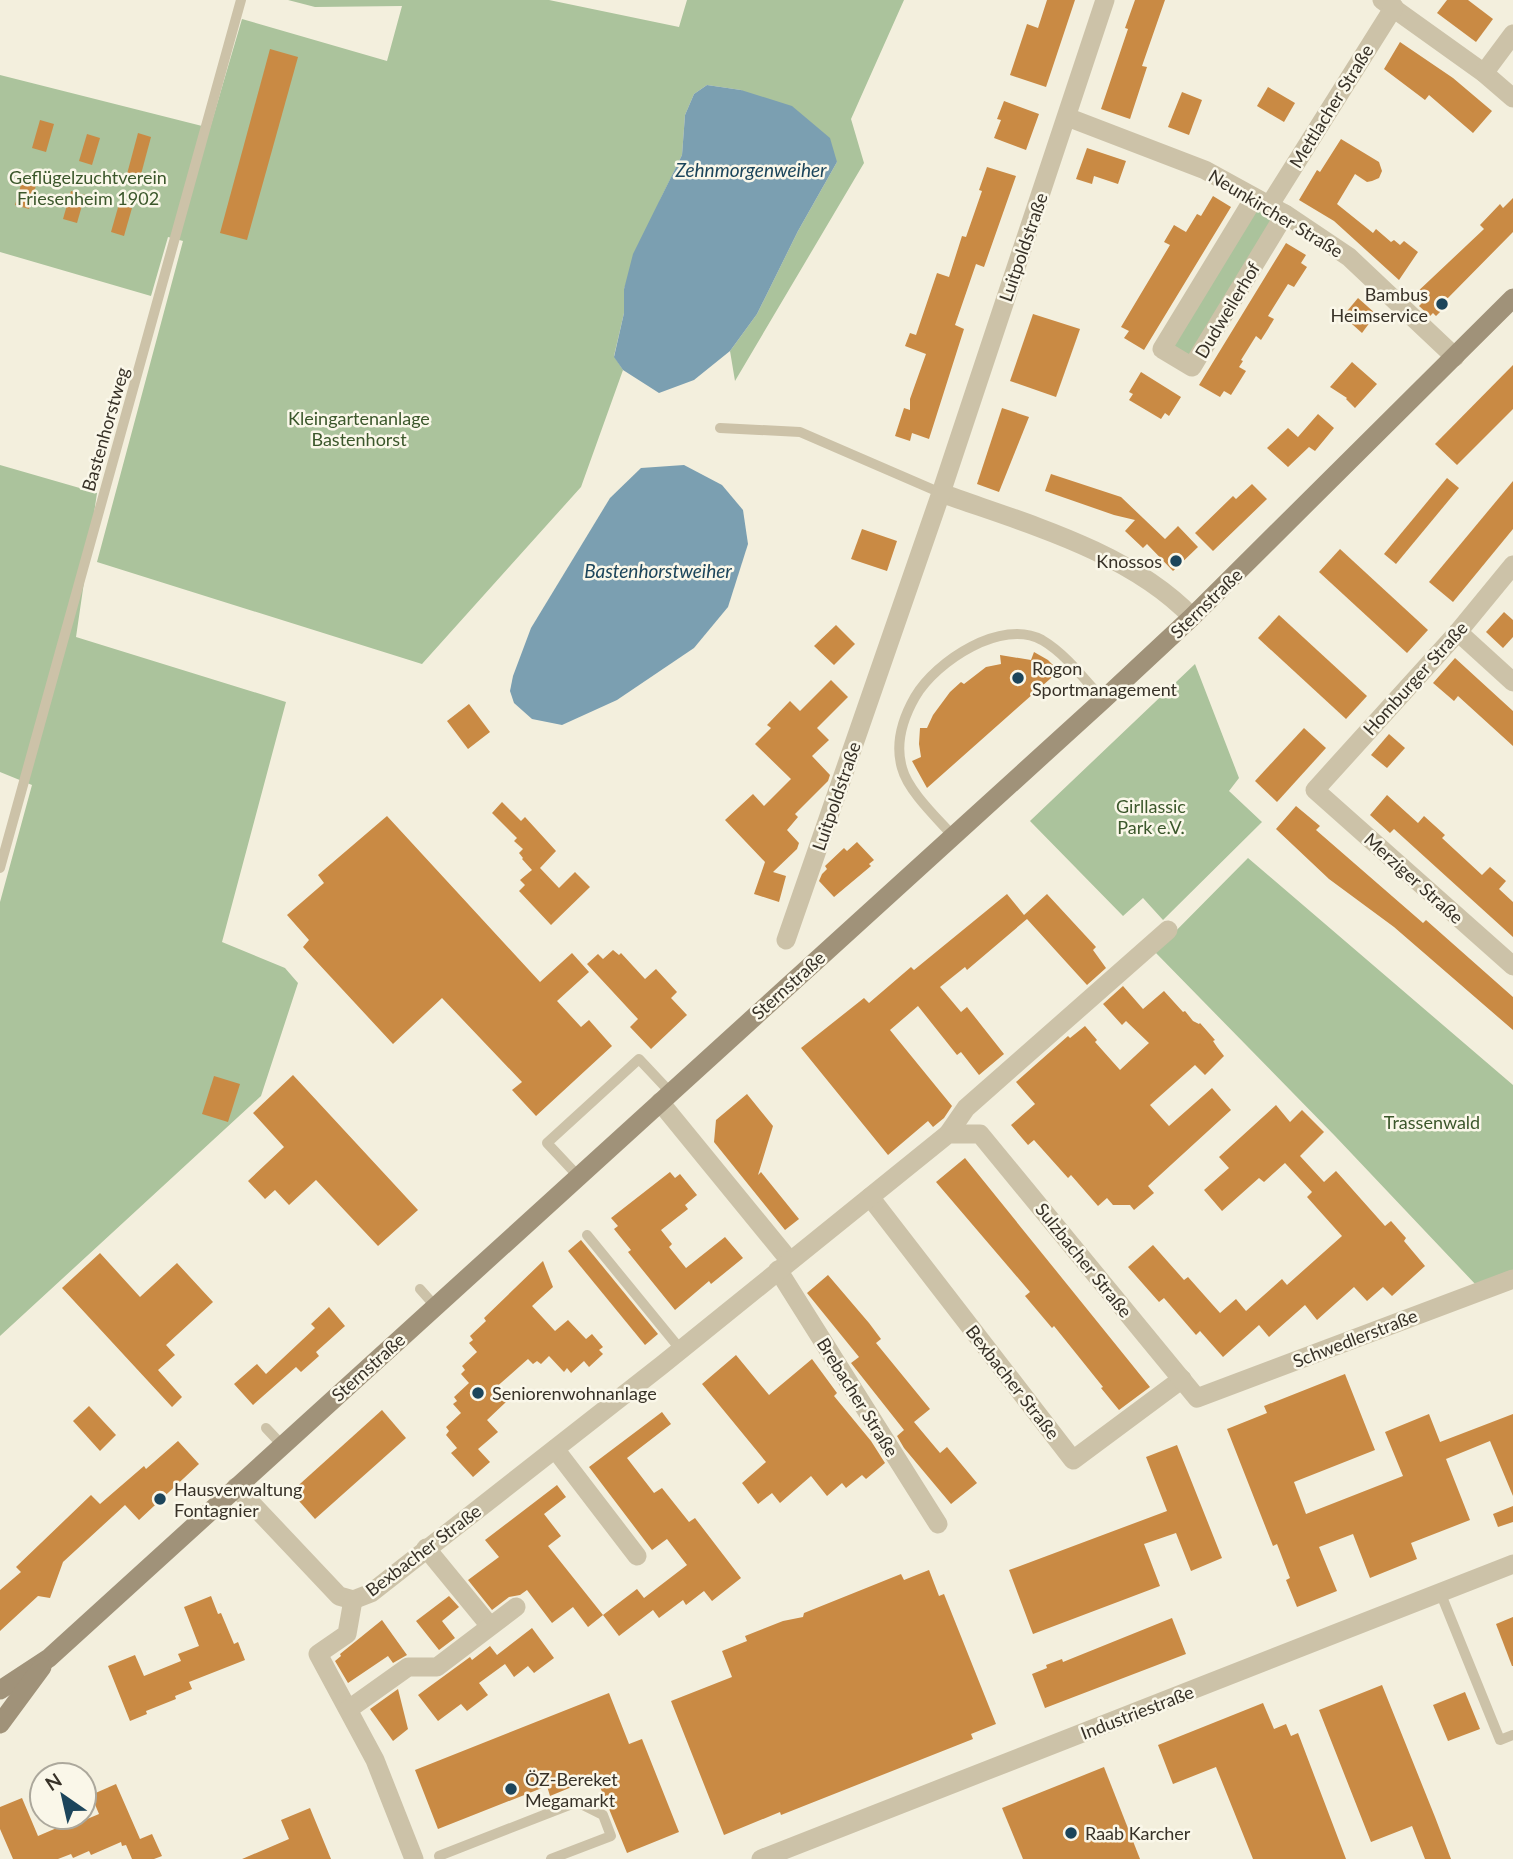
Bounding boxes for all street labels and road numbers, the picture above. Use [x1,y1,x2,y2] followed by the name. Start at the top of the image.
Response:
[1284,40,1378,172] street label: Mettlacher Straße
[1205,164,1347,262] street label: Neunkircher Straße
[994,190,1052,304] street label: Luitpoldstraße
[1190,257,1265,362] street label: Dudweilerhof
[77,364,133,494] street label: Bastenhorstweg
[1165,563,1247,643] street label: Sternstraße
[1358,617,1472,739] street label: Homburger Straße
[807,739,865,853] street label: Luitpoldstraße
[1360,828,1468,928] street label: Merziger Straße
[747,946,829,1024] street label: Sternstraße
[1031,1198,1137,1322] street label: Sulzbacher Straße
[1290,1304,1420,1372] street label: Schwedlerstraße
[962,1320,1064,1444] street label: Bexbacher Straße
[327,1328,409,1406] street label: Sternstraße
[813,1333,903,1461] street label: Brebacher Straße
[361,1499,485,1601] street label: Bexbacher Straße
[1077,1680,1197,1744] street label: Industriestraße

